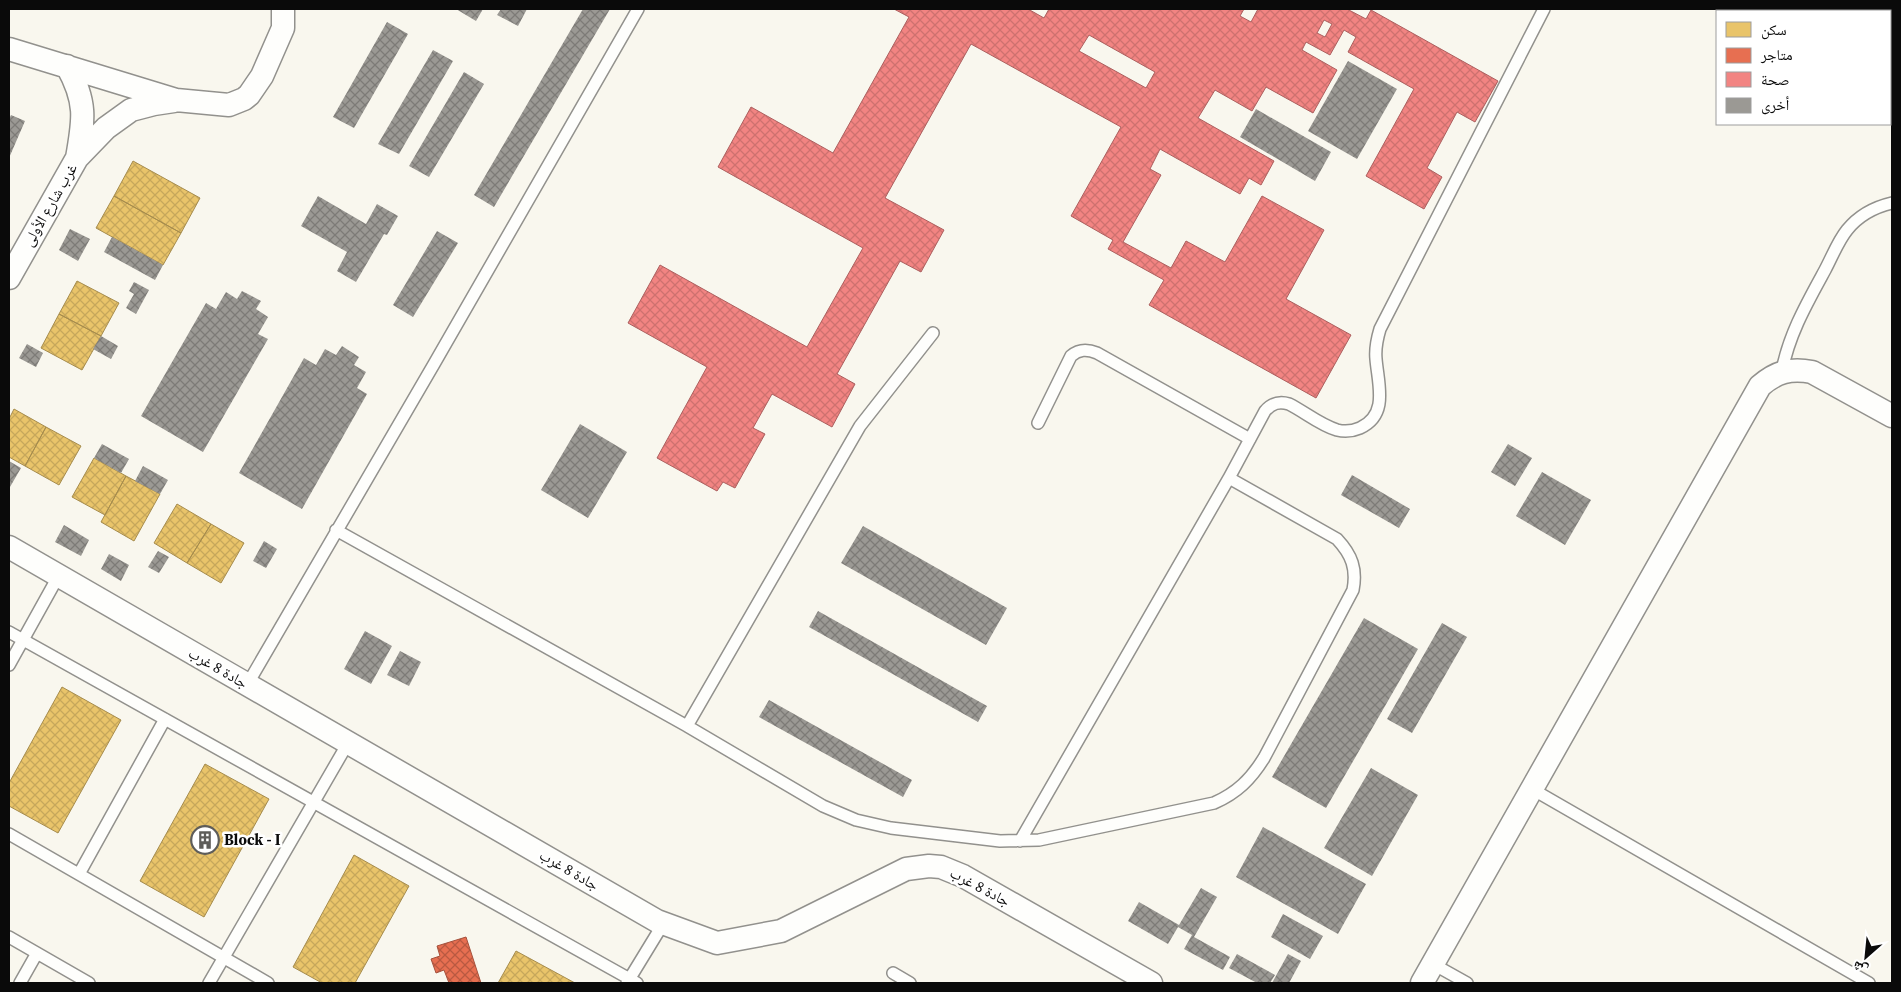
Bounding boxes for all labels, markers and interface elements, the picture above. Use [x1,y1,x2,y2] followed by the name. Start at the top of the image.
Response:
[1716,10,1891,125] legend
[1761,19,1787,40] text: سكن
[1760,44,1793,65] text: متاجر
[1761,69,1790,90] text: صحة
[1761,94,1790,115] text: أخرى
[17,159,82,250] street label: غرب شارع الأولى
[185,642,252,693] street label: جادة 8 غرب
[190,825,220,855] building icon: Block - I
[224,829,281,850] place label: Block - I
[536,844,603,895] street label: جادة 8 غرب
[946,862,1014,911] street label: جادة 8 غرب
[1841,932,1891,982] north arrow
[1849,956,1871,981] text: ش

